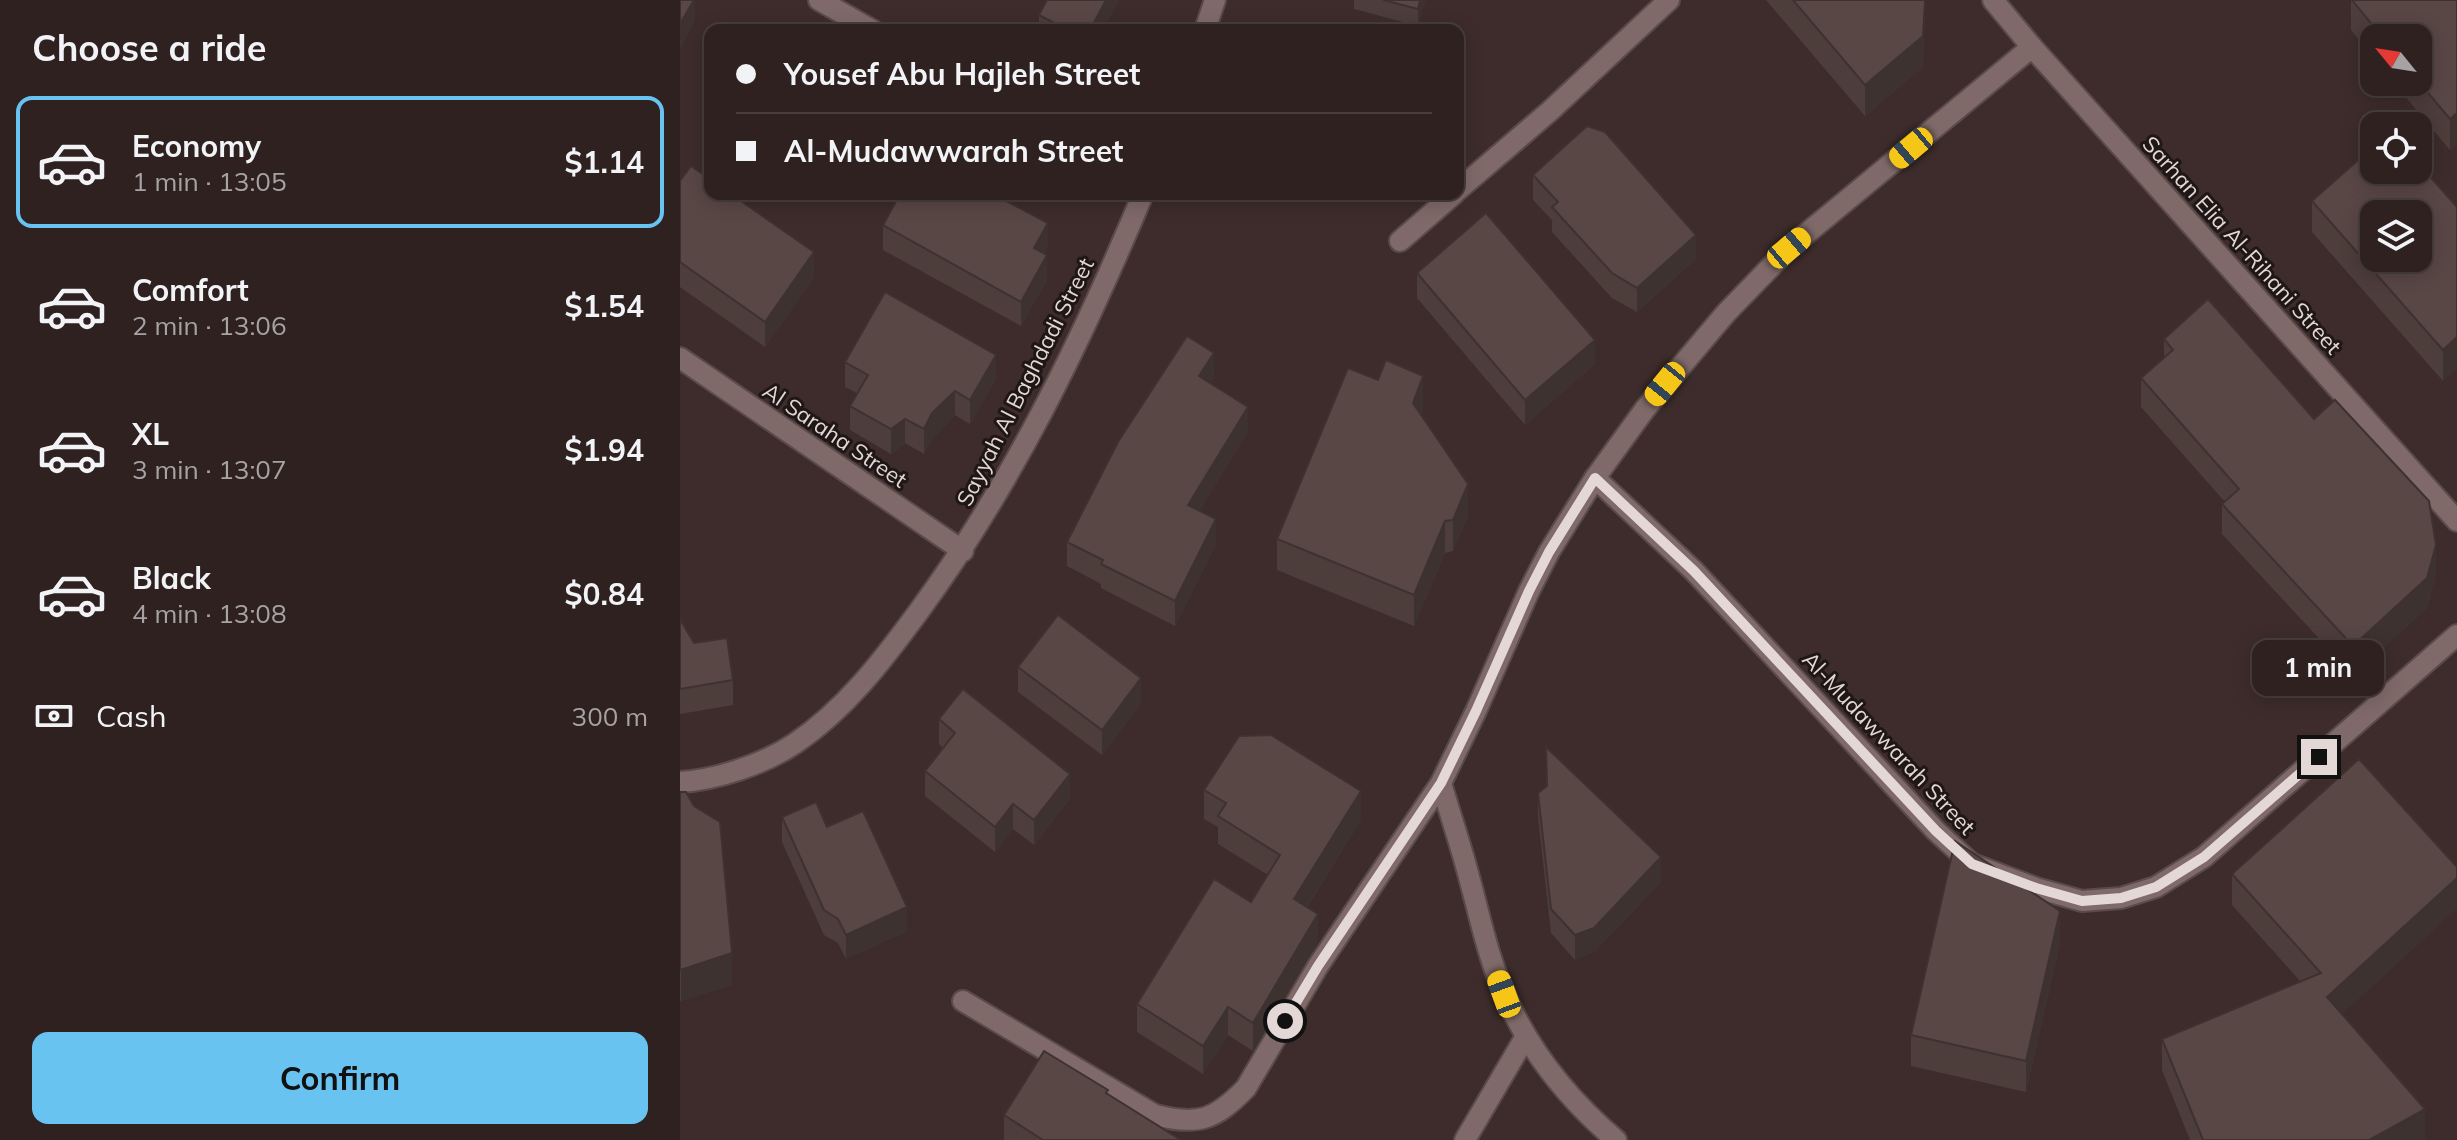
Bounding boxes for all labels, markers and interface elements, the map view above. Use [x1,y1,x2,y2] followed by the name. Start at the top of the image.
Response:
[2360,24,2432,96] north arrow
[2360,24,2432,272] map controls
[32,25,266,70] text: Choose a ride
[784,55,1140,93] text: Yousef Abu Hajleh Street
[2360,112,2432,184] button: locate
[1885,123,1937,173] car
[36,126,108,198] icon: car
[132,127,261,165] text: Economy
[2137,130,2348,360] street label: Sarhan Elia Al-Rihani Street
[784,132,1123,170] text: Al-Mudawwarah Street
[565,143,644,181] text: $1.14
[132,165,287,198] text: 1 min · 13:05
[2360,200,2432,272] button: layers
[1763,223,1815,273] car
[950,253,1100,511] street label: Sayyah Al Baghdadi Street
[36,270,108,342] icon: car
[132,271,249,309] text: Comfort
[565,287,644,325] text: $1.54
[132,309,287,342] text: 2 min · 13:06
[1641,358,1689,410] car
[758,376,913,494] street label: Al Saraha Street
[36,414,108,486] icon: car
[132,415,169,453] text: XL
[565,431,644,469] text: $1.94
[132,453,287,486] text: 3 min · 13:07
[36,558,108,630] icon: car
[132,559,211,597] text: Black
[565,575,644,613] text: $0.84
[132,597,287,630] text: 4 min · 13:08
[2253,641,2385,697] callout: 1 min
[1797,645,1982,841] street label: Al-Mudawwarah Street
[2284,651,2352,684] text: 1 min
[32,694,76,738] icon: cash
[96,697,167,735] text: Cash
[572,700,648,733] text: 300 m
[2301,739,2337,775] route end
[1485,967,1523,1021] car
[1267,1003,1303,1039] route start
[32,1032,648,1124] button: Confirm

